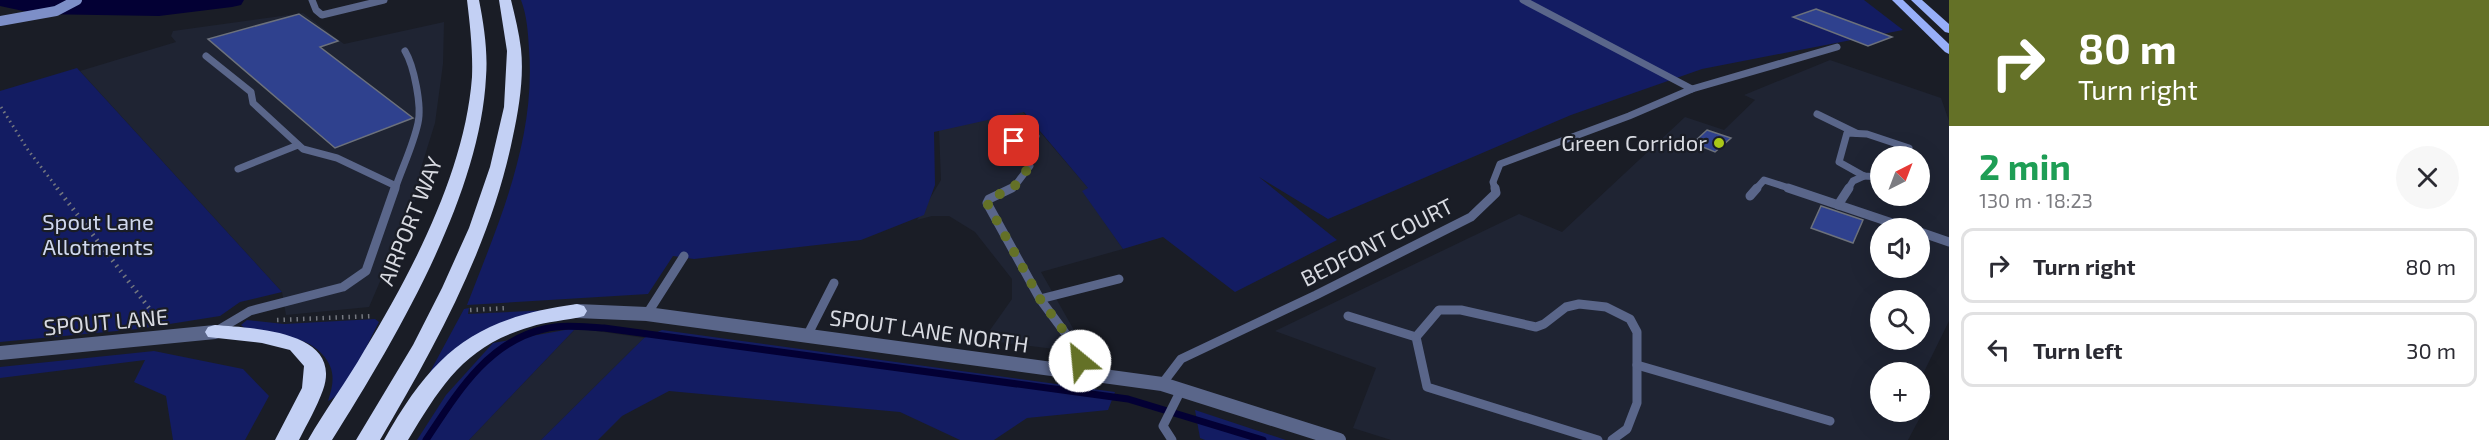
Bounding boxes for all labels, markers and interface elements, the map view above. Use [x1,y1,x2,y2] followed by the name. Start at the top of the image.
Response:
[2078,22,2177,72] text: 80 m
[1979,24,2057,102] icon: right
[2078,73,2198,105] text: Turn right
[988,115,1039,166] pin
[997,124,1030,157] icon: arrive
[1561,129,1707,155] place label: Green Corridor
[1712,136,1726,150] marker: Green Corridor
[1979,144,2071,187] text: 2 min
[1870,146,1930,206] north arrow
[1870,146,1930,422] map controls
[2396,146,2459,209] button: close
[371,152,447,289] street label: AIRPORT WAY
[1979,188,2093,212] text: 130 m · 18:23
[1296,191,1457,291] street label: BEDFONT COURT
[42,208,154,259] park label: Spout Lane Allotments
[1870,218,1930,278] button: sound
[1982,249,2015,282] icon: right
[2033,253,2135,279] text: Turn right
[2405,253,2456,279] text: 80 m
[1870,290,1930,350] button: search
[43,303,169,339] street label: SPOUT LANE
[828,303,1030,357] street label: SPOUT LANE NORTH
[1048,329,1112,393] position arrow
[1982,333,2015,366] icon: left
[2033,337,2122,363] text: Turn left
[2406,337,2456,363] text: 30 m
[1870,362,1930,422] button: +

